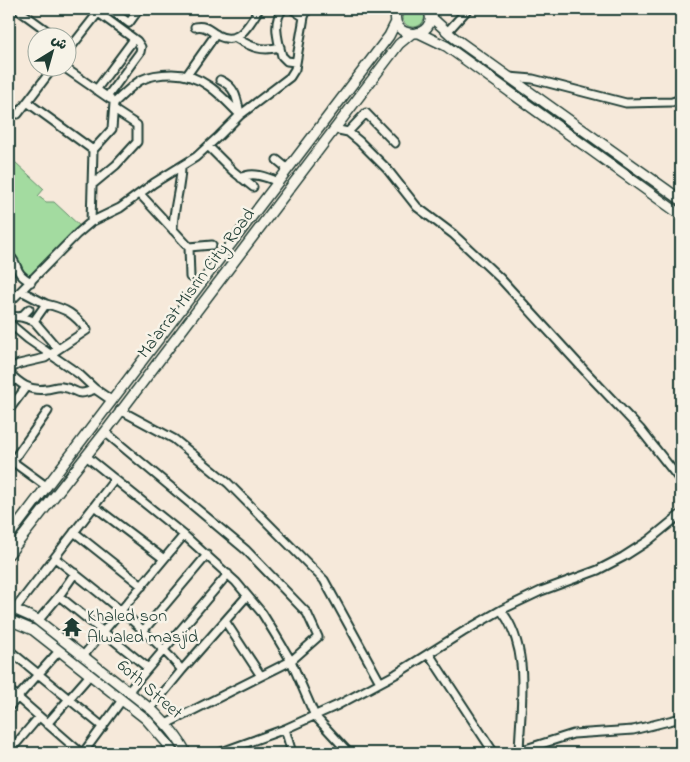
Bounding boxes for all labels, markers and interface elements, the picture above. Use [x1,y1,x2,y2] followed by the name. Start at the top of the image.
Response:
[28,28,78,78] north arrow
[46,30,71,56] text: ش
[132,203,262,365] street label: Ma'arrat Misrin City Road
[87,604,198,651] place label: Khaled son Alwaled masjid
[61,616,83,638] temple icon: Khaled son Alwaled masjid
[110,654,188,726] street label: 60th Street

